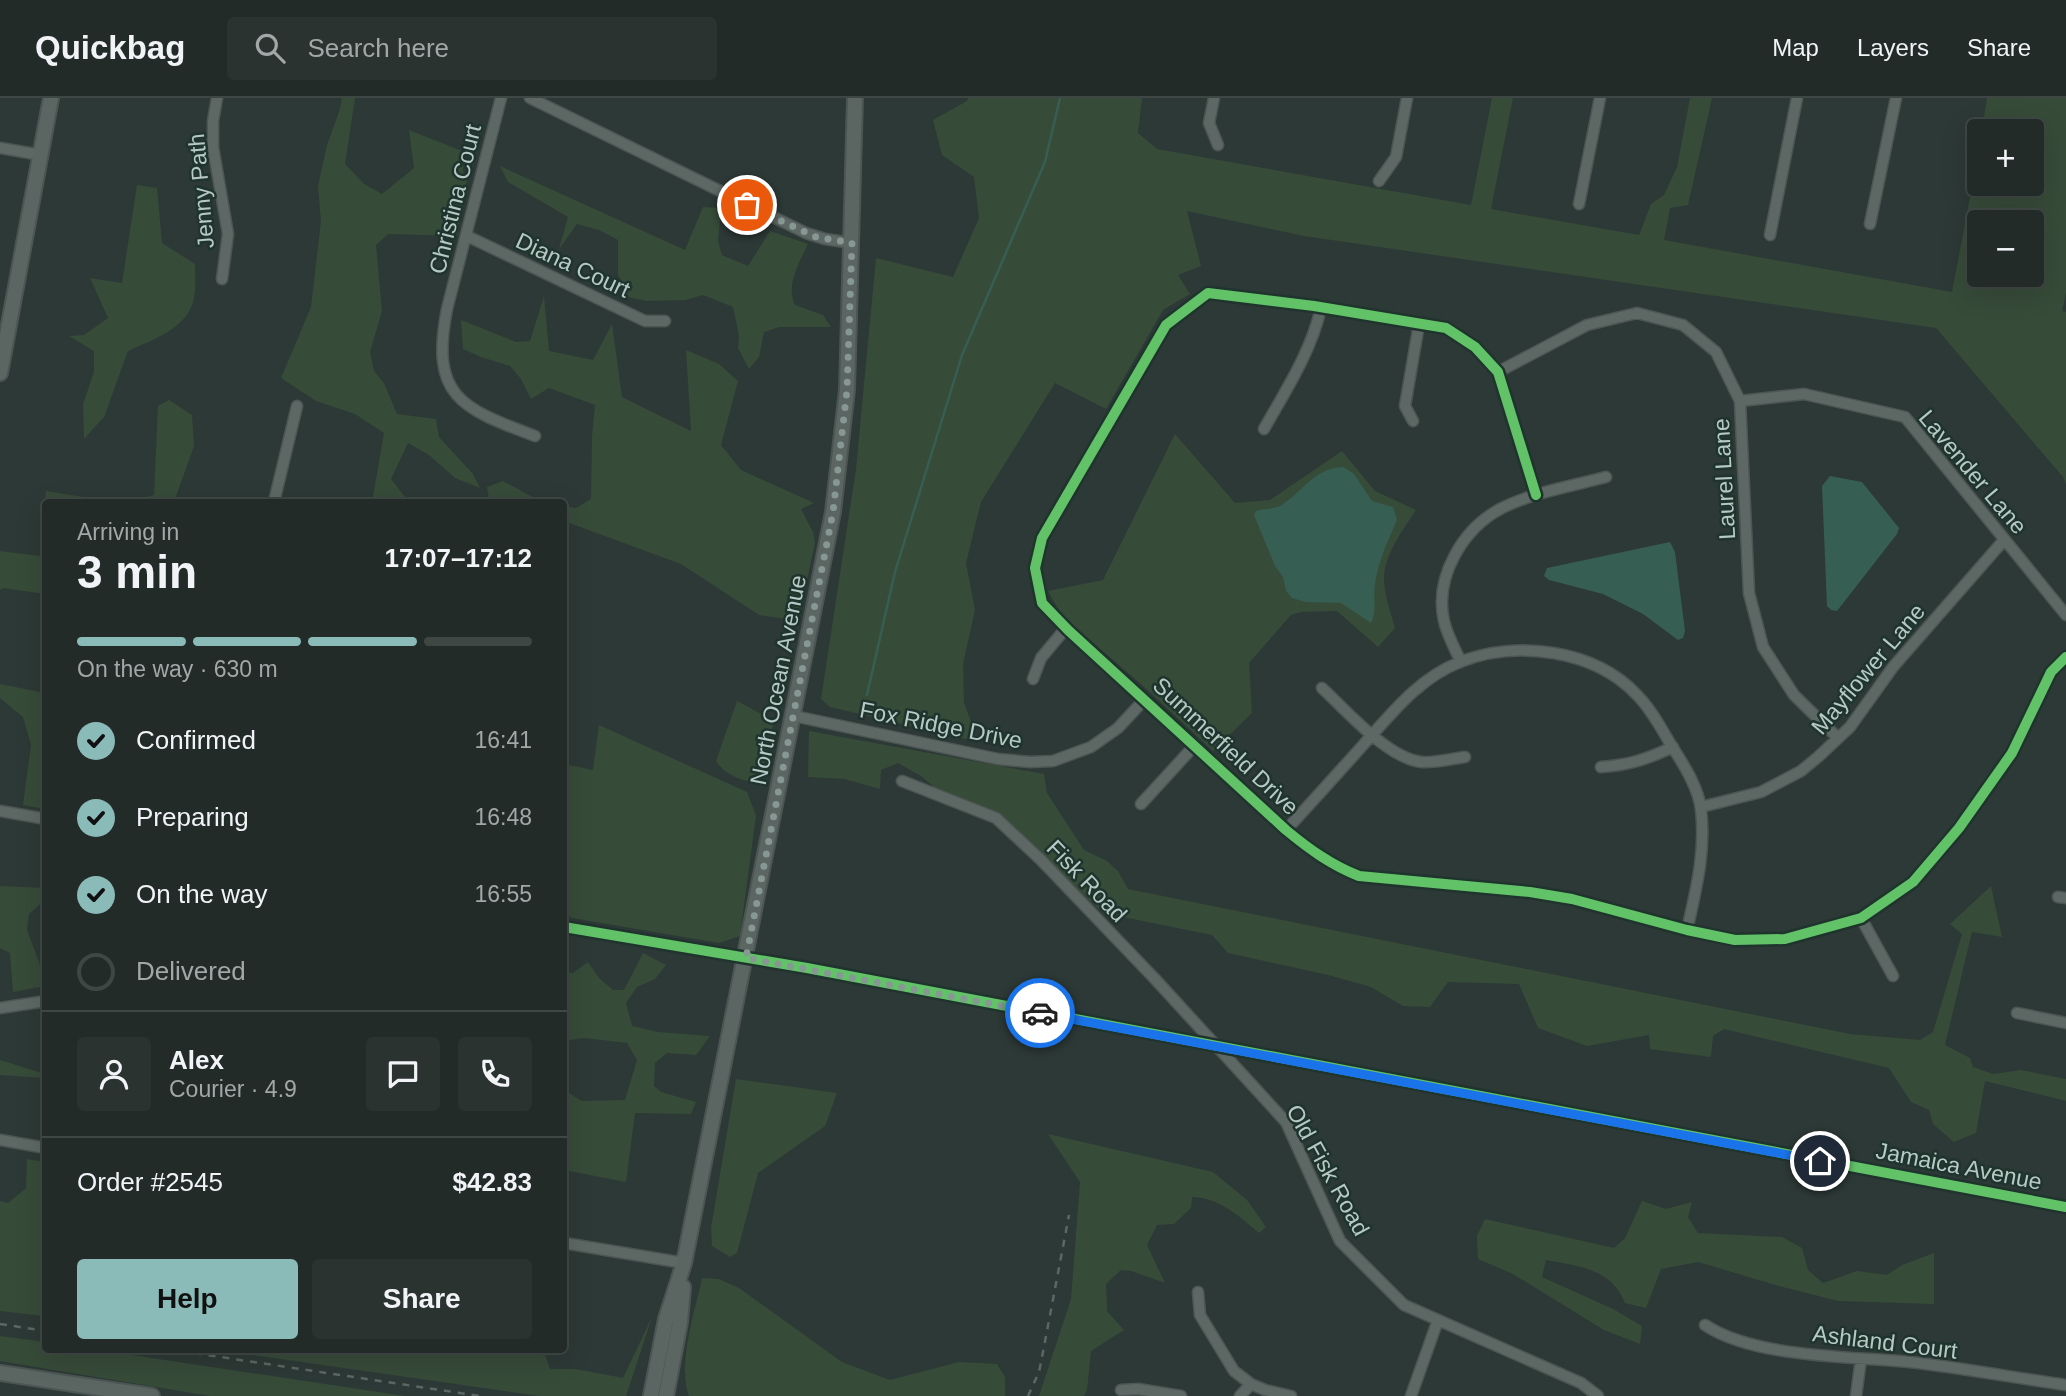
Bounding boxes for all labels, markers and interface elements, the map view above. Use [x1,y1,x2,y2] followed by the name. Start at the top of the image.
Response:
[227,17,717,80] search box
[35,29,185,66] text: Quickbag
[251,29,289,67] icon: search
[307,33,449,63] text: Search here
[1772,34,1819,61] text: Map
[1857,34,1929,61] text: Layers
[1967,34,2031,61] text: Share
[1967,119,2044,287] map controls
[1967,119,2044,196] button: +
[424,121,486,277] street label: Christina Court
[183,133,219,249] street label: Jenny Path
[717,175,777,235] pin
[728,186,766,224] icon: bag
[1967,210,2044,287] button: −
[512,227,635,303] street label: Diana Court
[1914,405,2032,539] street label: Lavender Lane
[1708,418,1740,540] street label: Laurel Lane
[77,519,179,545] text: Arriving in
[385,543,532,573] text: 17:07–17:12
[77,546,197,598] text: 3 min
[745,573,811,787] street label: North Ocean Avenue
[1806,598,1930,740] street label: Mayflower Lane
[77,656,278,682] text: On the way · 630 m
[1148,672,1304,820] street label: Summerfield Drive
[858,697,1024,753] street label: Fox Ridge Drive
[77,722,115,760] icon: check
[136,725,256,755] text: Confirmed
[474,727,532,753] text: 16:41
[77,799,115,837] icon: check
[136,802,249,832] text: Preparing
[474,804,532,830] text: 16:48
[1042,835,1132,927] street label: Fisk Road
[77,876,115,914] icon: check
[136,879,268,909] text: On the way
[474,881,532,907] text: 16:55
[136,956,246,986] text: Delivered
[1005,978,1075,1048] courier
[1021,994,1059,1032] icon: car
[77,1037,151,1111] button: person
[366,1037,440,1111] button: chat
[458,1037,532,1111] button: phone
[169,1045,224,1075] text: Alex
[169,1076,297,1102] text: Courier · 4.9
[1281,1100,1375,1240] street label: Old Fisk Road
[1790,1131,1850,1191] pin
[1874,1137,2044,1195] street label: Jamaica Avenue
[1801,1142,1839,1180] icon: home
[77,1167,223,1197] text: Order #2545
[452,1167,532,1197] text: $42.83
[77,1259,298,1339] button: Help
[312,1259,532,1339] button: Share
[1811,1320,1960,1364] street label: Ashland Court

